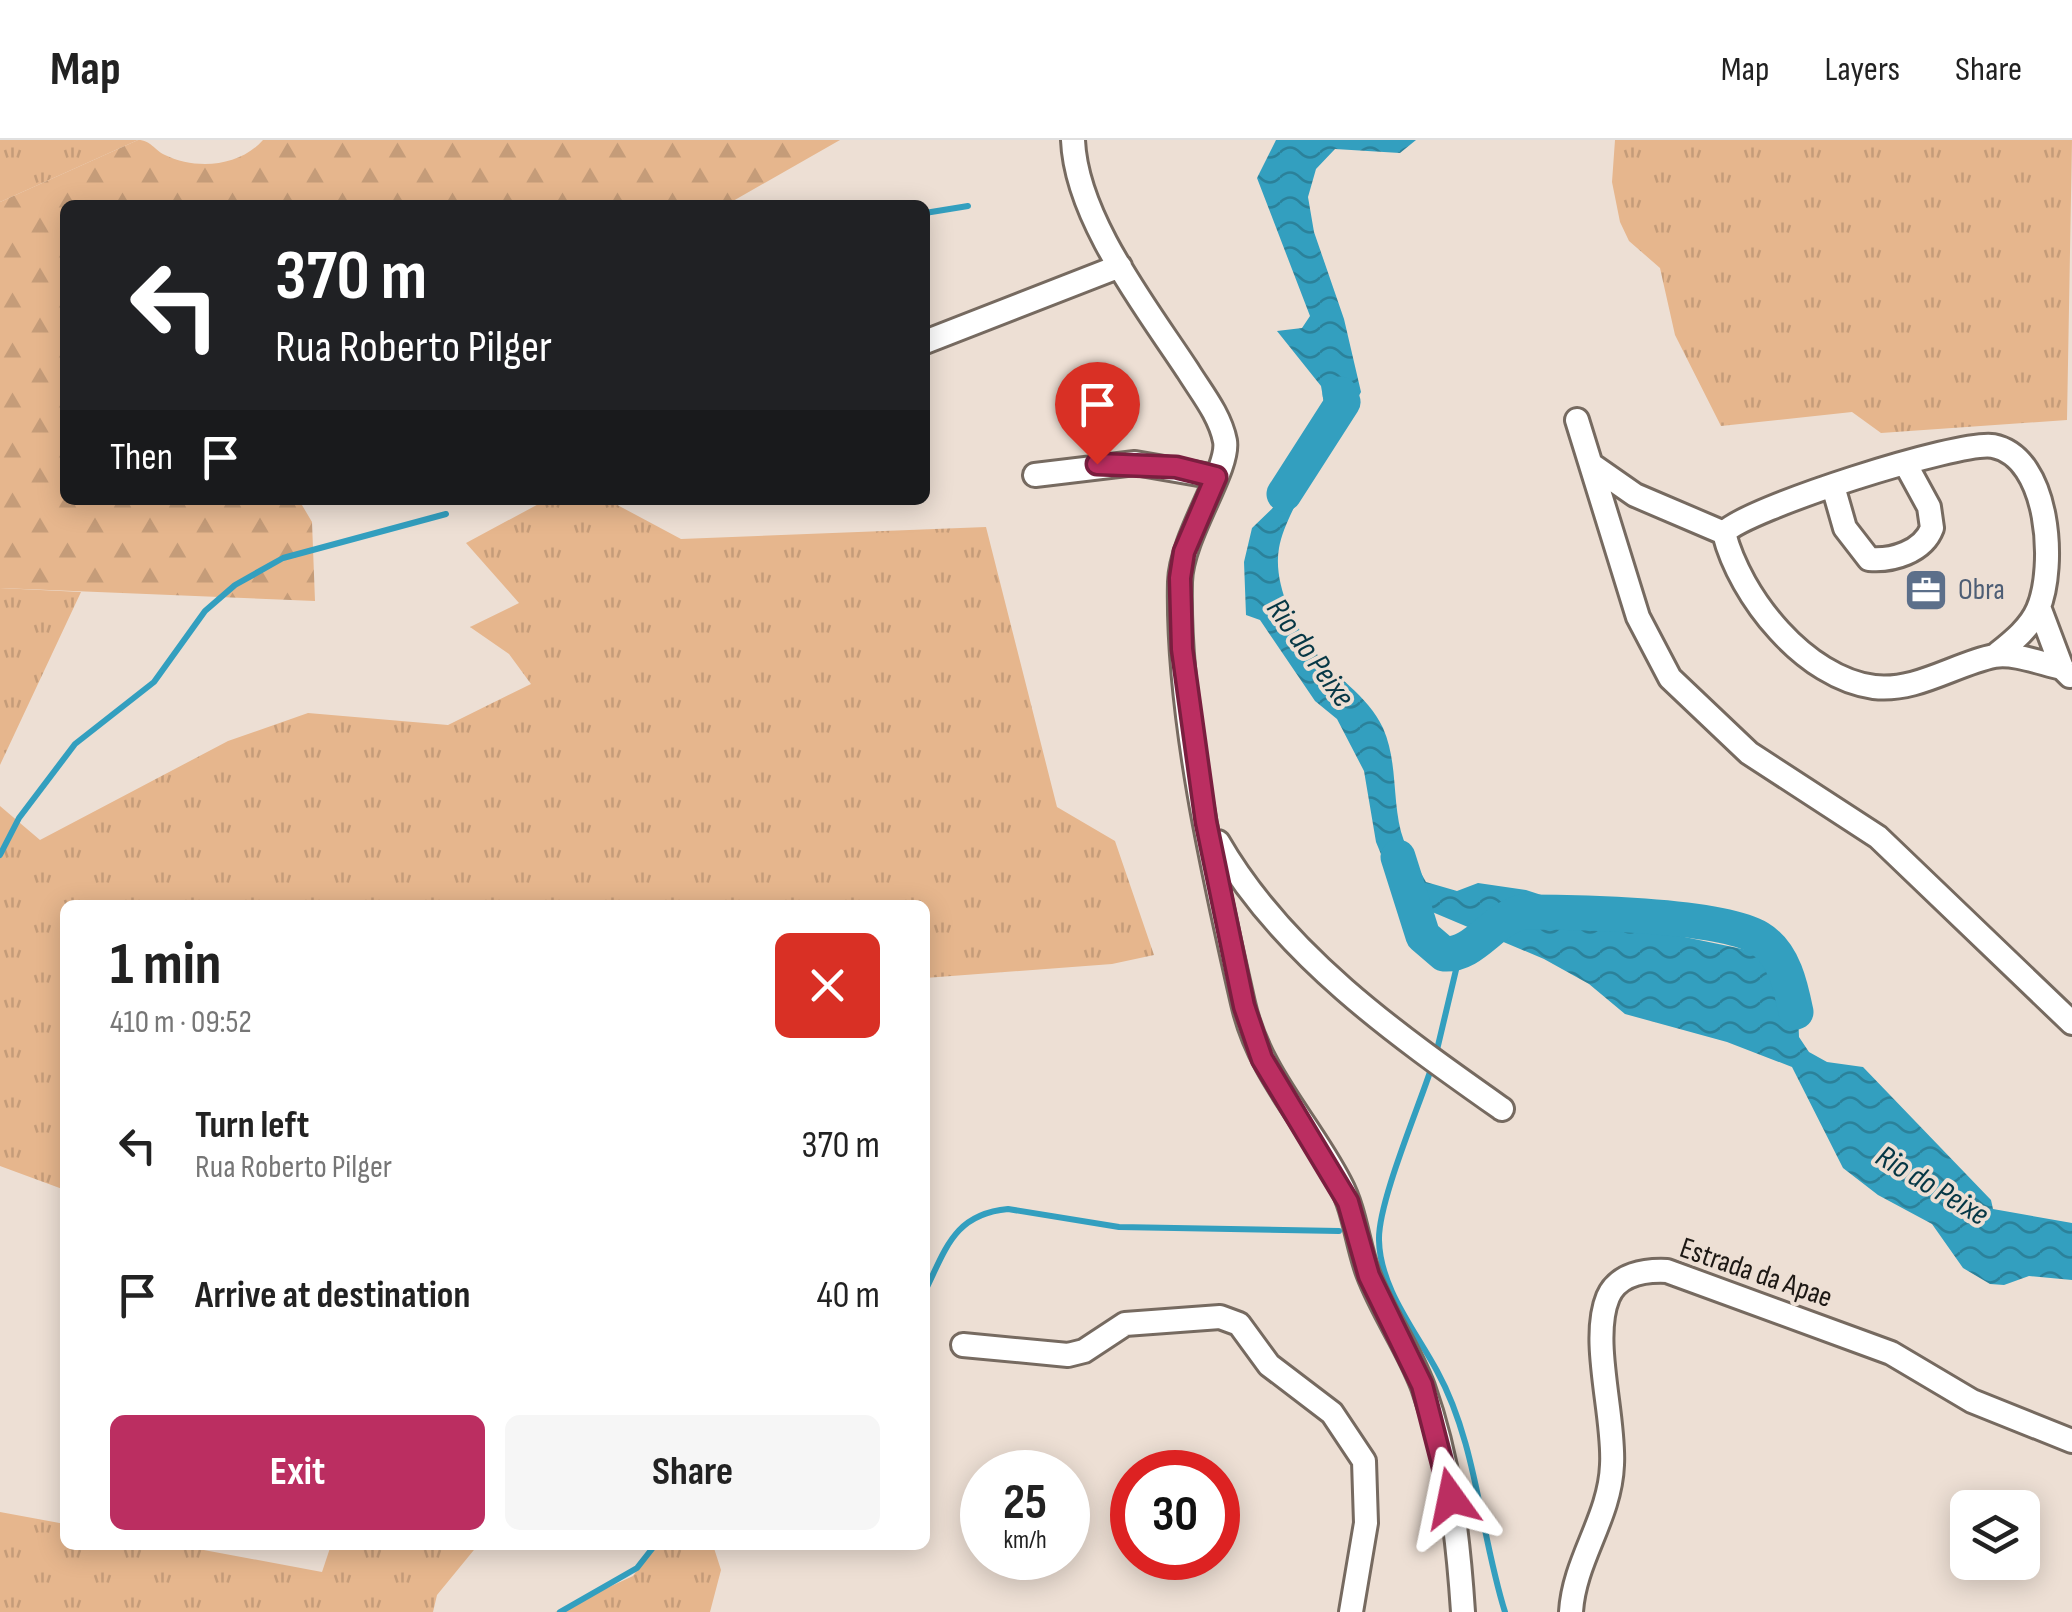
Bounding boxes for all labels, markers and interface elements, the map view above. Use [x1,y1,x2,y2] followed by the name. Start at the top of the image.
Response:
[50,41,121,98] text: Map
[1721,48,1769,91] text: Map
[1824,48,1900,91] text: Layers
[1955,48,2022,91] text: Share
[275,235,427,319] text: 370 m
[110,240,240,370] icon: left
[275,320,552,375] text: Rua Roberto Pilger
[1055,362,1140,465] pin
[1070,377,1125,432] icon: arrive
[193,430,248,485] icon: arrive
[110,435,173,480] text: Then
[1903,567,1949,613] office icon: Obra
[1958,572,2005,608] place label: Obra
[1258,591,1362,715] water label: Rio do Peixe
[110,929,222,1001] text: 1 min
[775,933,880,1038] button: close
[110,1003,252,1042] text: 410 m · 09:52
[195,1103,309,1148] text: Turn left
[110,1118,165,1173] icon: left
[802,1123,880,1168] text: 370 m
[1868,1137,1996,1235] water label: Rio do Peixe
[195,1148,392,1187] text: Rua Roberto Pilger
[1675,1230,1837,1316] street label: Estrada da Apae
[110,1268,165,1323] icon: arrive
[195,1273,470,1318] text: Arrive at destination
[817,1273,880,1318] text: 40 m
[110,1415,485,1530] button: Exit
[505,1415,880,1530] button: Share
[1399,1446,1503,1550] position arrow
[1110,1450,1240,1580] speed limit sign: 30
[1003,1473,1047,1533] text: 25
[1950,1490,2040,1580] map controls
[1950,1490,2040,1580] button: layers
[1003,1525,1047,1556] text: km/h

